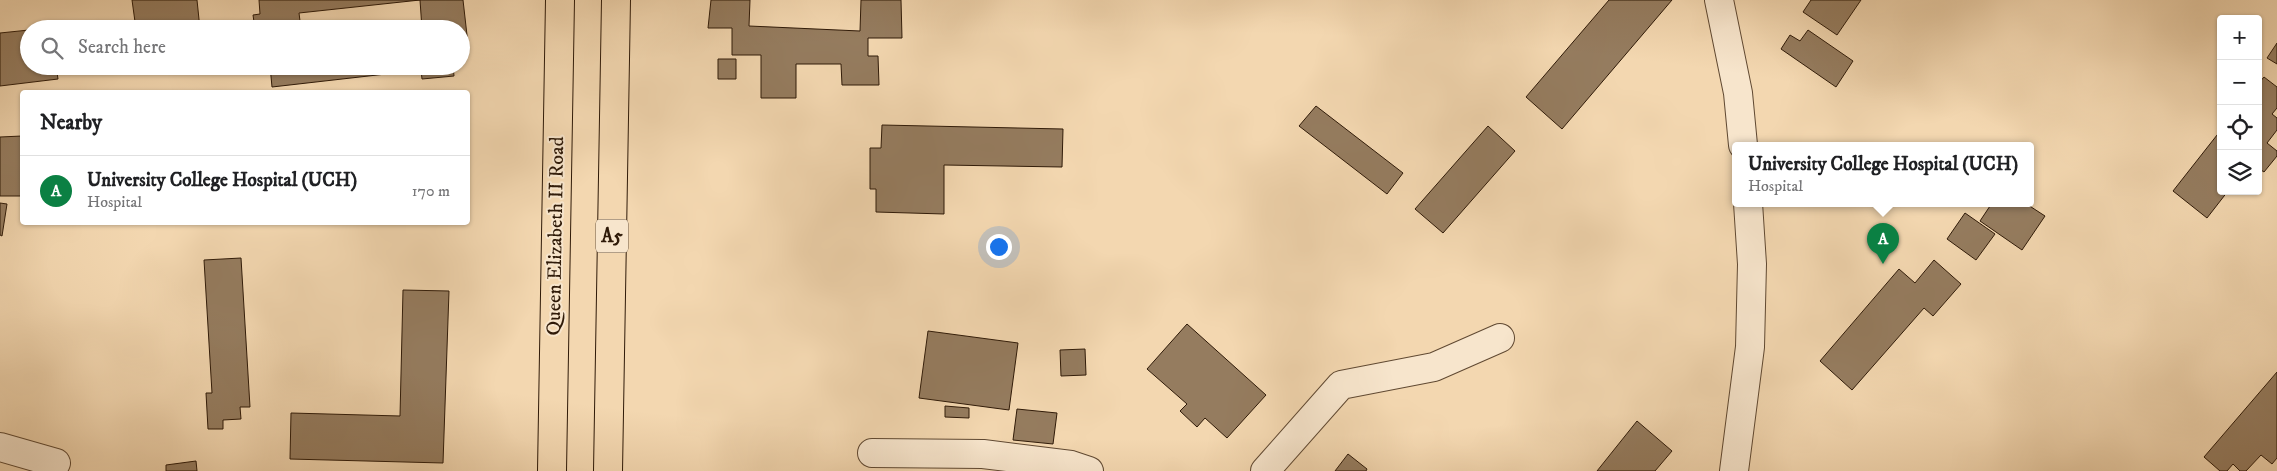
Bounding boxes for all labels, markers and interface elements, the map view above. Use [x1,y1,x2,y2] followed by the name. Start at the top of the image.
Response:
[2217,15,2262,195] map controls
[2217,15,2262,60] button: +
[20,20,470,75] search box
[38,34,66,62] icon: search
[78,36,166,59] text: Search here
[2217,60,2262,105] button: −
[2217,105,2262,150] button: locate
[40,110,102,136] text: Nearby
[542,136,570,336] street label: Queen Elizabeth II Road
[1732,142,2034,207] popup
[2217,150,2262,195] button: layers
[1748,153,2018,176] text: University College Hospital (UCH)
[87,169,357,192] text: University College Hospital (UCH)
[1748,176,1803,196] text: Hospital
[51,181,61,201] text: A
[412,181,450,201] text: 170 m
[87,192,142,212] text: Hospital
[596,220,628,252] road number: A5
[1867,223,1899,264] pin: A
[986,234,1012,260] your location

